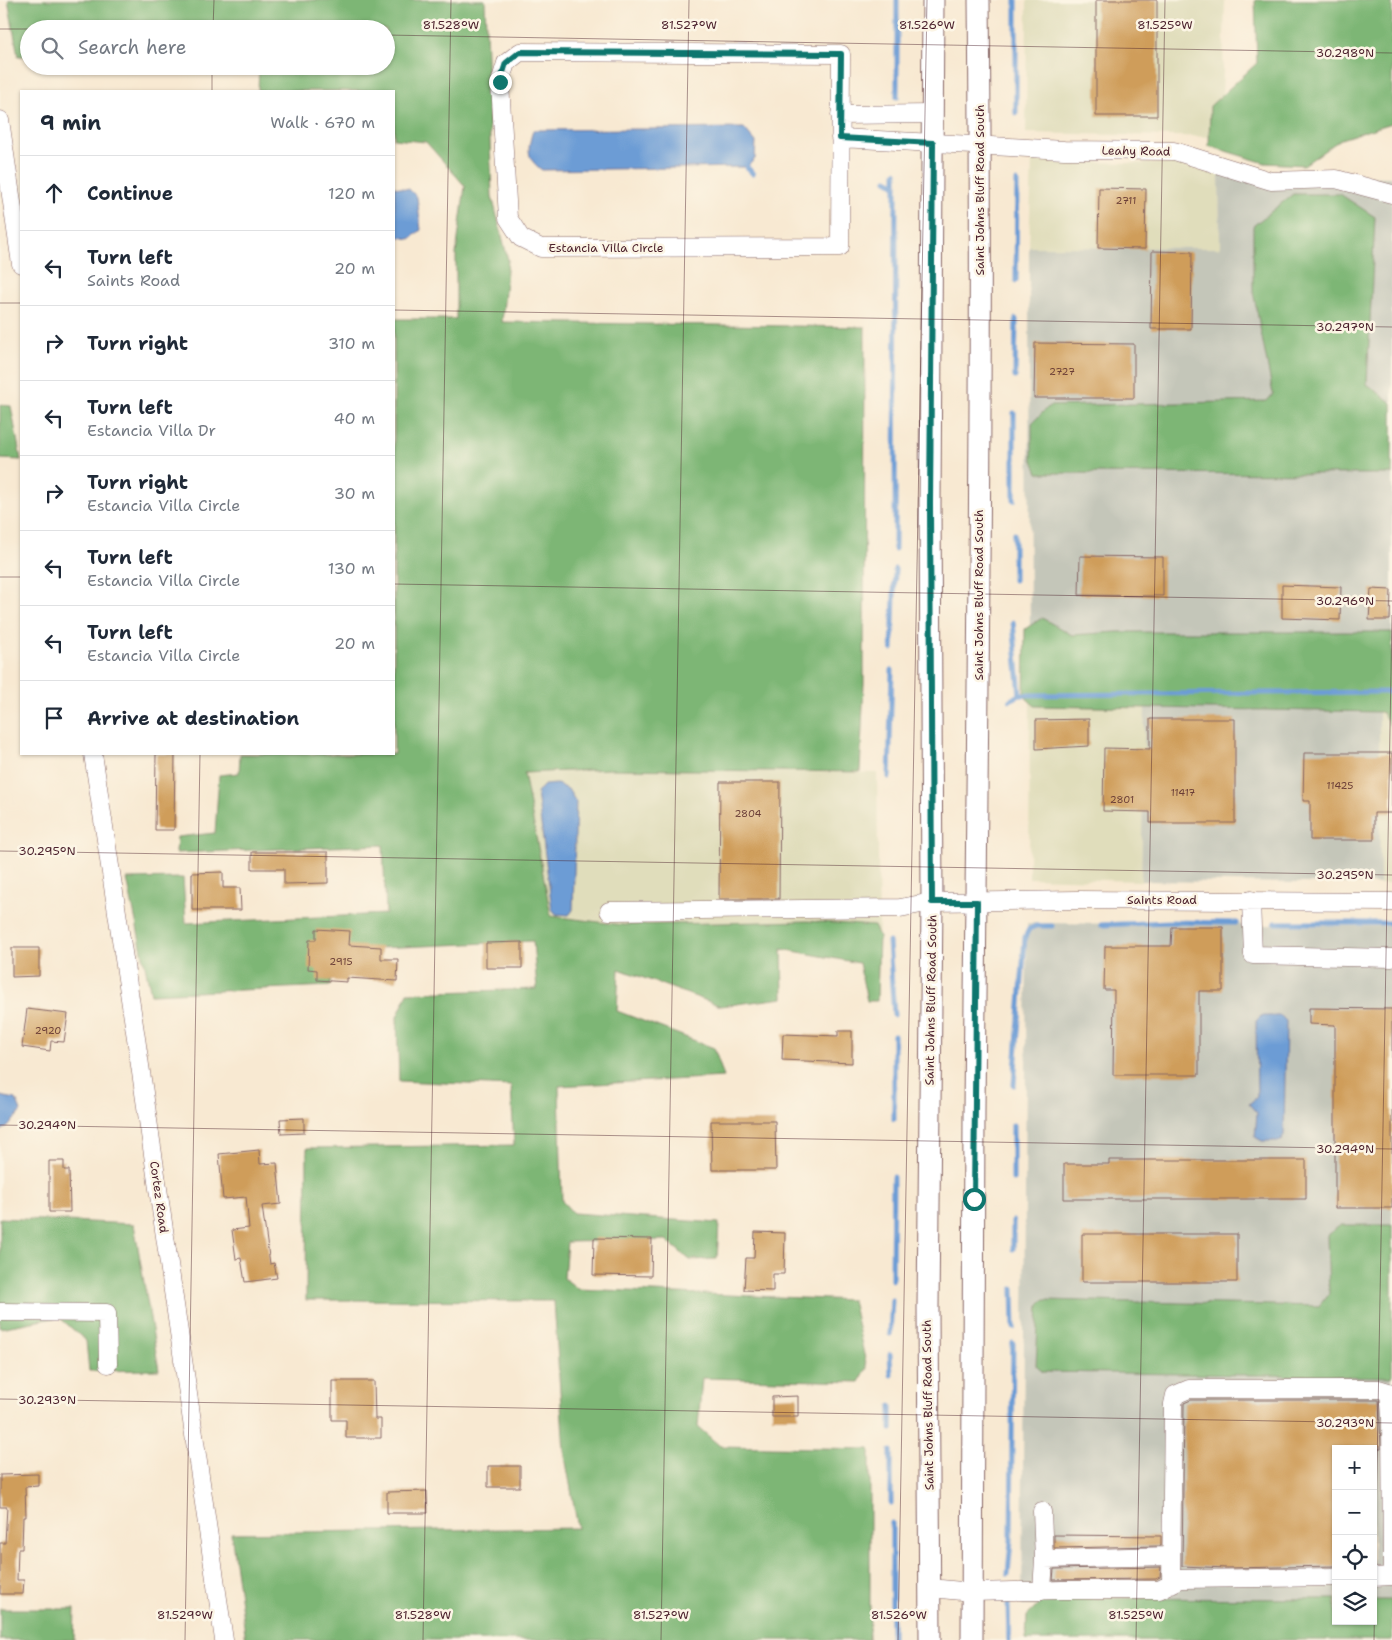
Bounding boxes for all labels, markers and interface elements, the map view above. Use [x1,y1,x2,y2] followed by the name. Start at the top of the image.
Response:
[423,17,479,33] text: 81.528°W
[661,17,717,33] text: 81.527°W
[899,17,955,33] text: 81.526°W
[1137,17,1193,33] text: 81.525°W
[20,20,395,75] search box
[38,34,66,62] icon: search
[78,35,187,60] text: Search here
[1316,45,1374,61] text: 30.298°N
[489,71,512,94] route end
[972,105,988,275] street label: Saint Johns Bluff Road South
[40,109,101,137] text: 9 min
[270,112,375,133] text: Walk · 670 m
[1101,142,1171,160] street label: Leahy Road
[40,179,68,207] icon: ahead
[87,181,173,206] text: Continue
[328,183,375,204] text: 120 m
[1116,194,1136,207] house number: 2711
[549,240,664,256] street label: Estancia Villa Circle
[87,245,173,270] text: Turn left
[40,254,68,282] icon: left
[334,258,375,279] text: 20 m
[87,270,180,291] text: Saints Road
[1316,319,1374,335] text: 30.297°N
[40,329,68,357] icon: right
[87,331,188,356] text: Turn right
[328,333,375,354] text: 310 m
[1049,365,1075,378] house number: 2727
[87,395,173,420] text: Turn left
[40,404,68,432] icon: left
[333,408,375,429] text: 40 m
[87,420,216,441] text: Estancia Villa Dr
[87,470,188,495] text: Turn right
[40,479,68,507] icon: right
[334,483,375,504] text: 30 m
[87,495,240,516] text: Estancia Villa Circle
[971,510,987,680] street label: Saint Johns Bluff Road South
[87,545,173,570] text: Turn left
[40,554,68,582] icon: left
[328,558,375,579] text: 130 m
[87,570,240,591] text: Estancia Villa Circle
[1316,593,1374,609] text: 30.296°N
[87,620,173,645] text: Turn left
[40,629,68,657] icon: left
[334,633,375,654] text: 20 m
[87,645,240,666] text: Estancia Villa Circle
[40,704,68,732] icon: arrive
[87,706,299,731] text: Arrive at destination
[1327,779,1353,792] house number: 11425
[1171,786,1195,799] house number: 11417
[1110,793,1134,806] house number: 2801
[734,807,762,820] house number: 2804
[18,843,76,859] text: 30.295°N
[1316,867,1374,883] text: 30.295°N
[1127,892,1197,908] street label: Saints Road
[922,914,940,1086] street label: Saint Johns Bluff Road South
[329,955,353,968] house number: 2915
[35,1024,61,1037] house number: 2920
[18,1117,76,1133] text: 30.294°N
[1316,1141,1374,1157] text: 30.294°N
[146,1160,172,1234] street label: Cortez Road
[963,1188,986,1211] route start
[919,1319,937,1491] street label: Saint Johns Bluff Road South
[18,1392,76,1408] text: 30.293°N
[1316,1415,1374,1431] text: 30.293°N
[1332,1445,1377,1625] map controls
[1332,1445,1377,1490] button: +
[1332,1490,1377,1535] button: −
[1332,1535,1377,1580] button: locate
[1332,1580,1377,1625] button: layers
[157,1607,213,1623] text: 81.529°W
[395,1607,451,1623] text: 81.528°W
[633,1607,689,1623] text: 81.527°W
[871,1607,927,1623] text: 81.526°W
[1108,1607,1164,1623] text: 81.525°W

